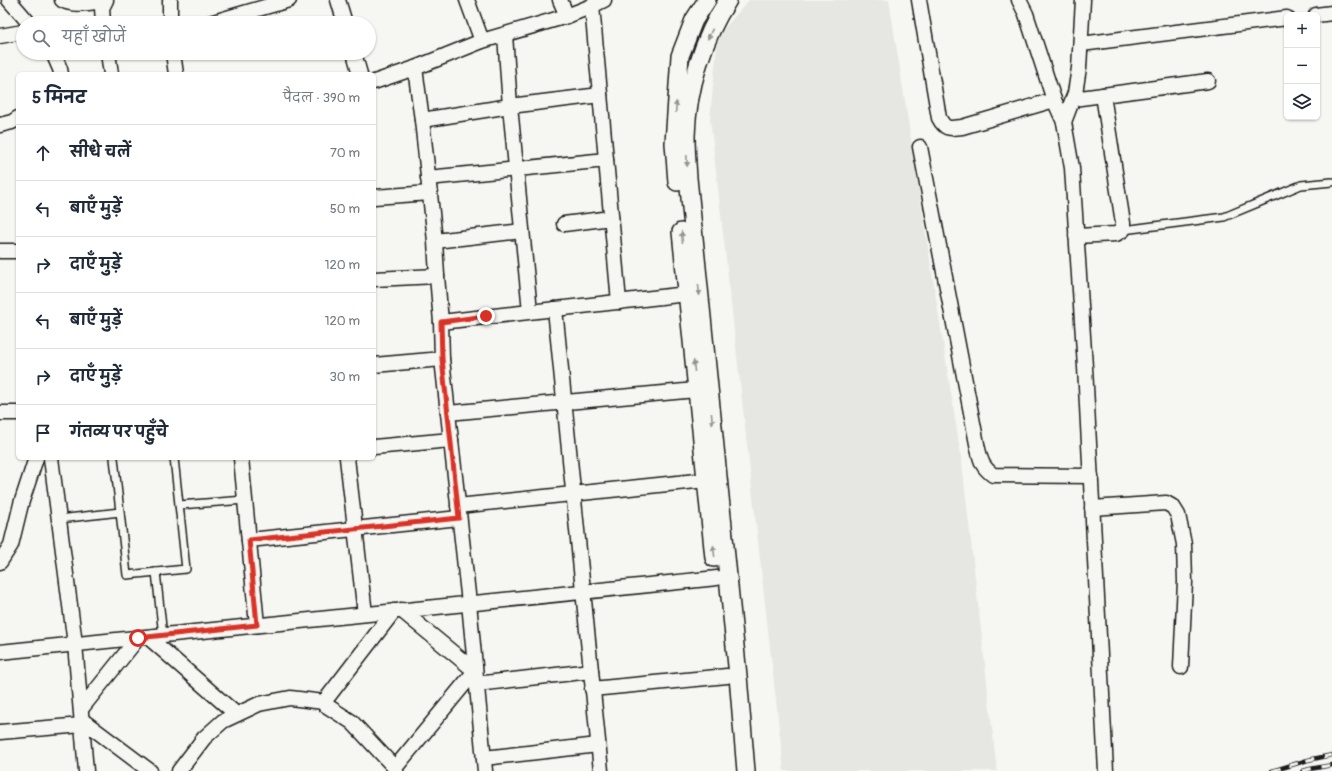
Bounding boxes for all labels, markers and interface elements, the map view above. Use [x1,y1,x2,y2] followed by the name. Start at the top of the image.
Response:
[1284,12,1320,120] map controls
[1284,12,1320,48] button: +
[16,16,376,60] search box
[30,27,52,49] icon: search
[62,28,126,47] text: यहाँ खोजें
[707,28,713,40] one-way arrow
[1284,48,1320,84] button: −
[1284,84,1320,120] button: layers
[32,87,86,108] text: 5 मिनट
[283,90,360,106] text: पैदल · 390 m
[672,101,679,113] one-way arrow
[32,142,54,164] icon: ahead
[70,143,131,162] text: सीधे चलें
[330,145,360,161] text: 70 m
[684,155,690,168] one-way arrow
[32,198,54,220] icon: left
[70,199,122,218] text: बाएँ मुड़ें
[330,201,360,217] text: 50 m
[678,231,685,243] one-way arrow
[32,254,54,276] icon: right
[70,255,122,274] text: दाएँ मुड़ें
[324,257,360,273] text: 120 m
[696,284,702,296] one-way arrow
[477,307,495,325] route end
[32,310,54,332] icon: left
[70,311,122,330] text: बाएँ मुड़ें
[324,313,360,329] text: 120 m
[691,360,698,372] one-way arrow
[32,366,54,388] icon: right
[70,367,122,386] text: दाएँ मुड़ें
[330,369,360,385] text: 30 m
[709,413,716,425] one-way arrow
[32,422,54,444] icon: arrive
[70,423,168,442] text: गंतव्य पर पहुँचे
[710,545,717,557] one-way arrow
[129,629,147,647] route start

